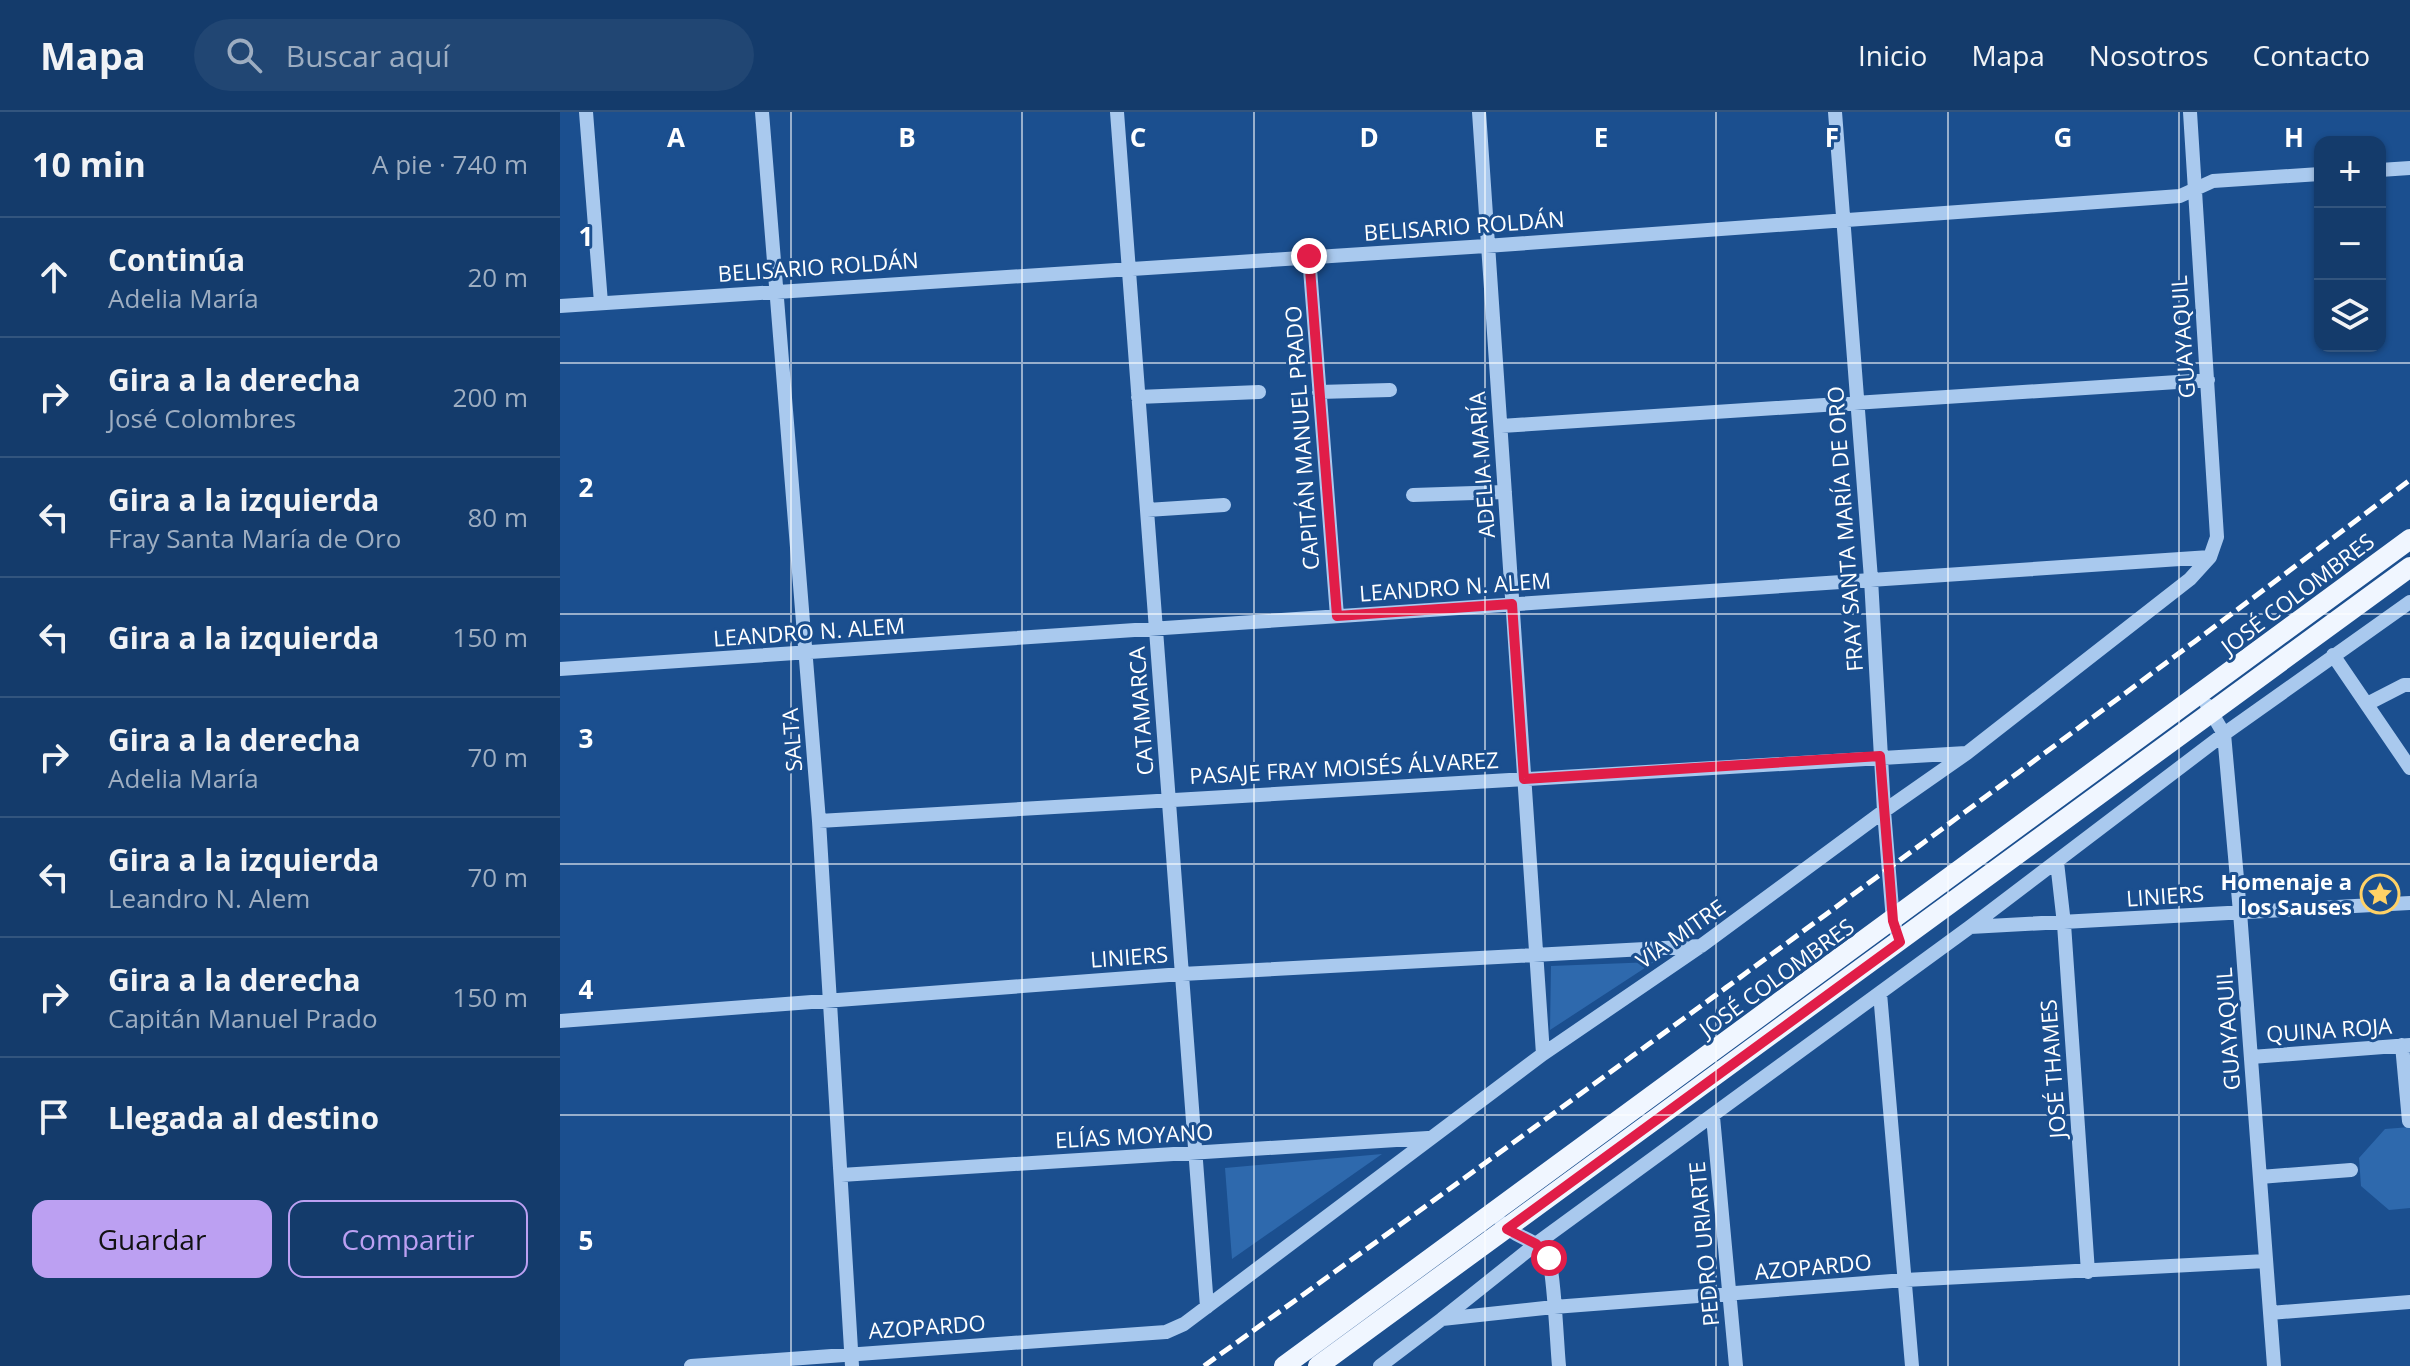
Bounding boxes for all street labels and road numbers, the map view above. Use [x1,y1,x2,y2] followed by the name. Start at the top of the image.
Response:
[1363,203,1565,247] street label: BELISARIO ROLDÁN
[717,244,919,288] street label: BELISARIO ROLDÁN
[2163,275,2201,399] street label: GUAYAQUIL
[1277,305,1325,571] street label: CAPITÁN MANUEL PRADO
[1819,385,1869,673] street label: FRAY SANTA MARÍA DE ORO
[1461,391,1501,539] street label: ADELIA MARÍA
[2213,526,2380,662] street label: JOSÉ COLOMBRES
[1358,564,1552,608] street label: LEANDRO N. ALEM
[712,609,906,653] street label: LEANDRO N. ALEM
[1121,646,1159,776] street label: CATAMARCA
[774,707,808,773] street label: SALTA
[1189,744,1499,790] street label: PASAJE FRAY MOISÉS ÁLVAREZ
[2125,877,2205,913] street label: LINIERS
[1629,891,1731,975] street label: VÍA MITRE
[1691,911,1859,1045] street label: JOSÉ COLOMBRES
[1089,938,1169,974] street label: LINIERS
[2208,967,2246,1091] street label: GUAYAQUIL
[2032,998,2072,1142] street label: JOSÉ THAMES
[2265,1010,2393,1048] street label: QUINA ROJA
[1054,1116,1214,1154] street label: ELÍAS MOYANO
[1681,1160,1725,1328] street label: PEDRO URIARTE
[1753,1246,1873,1286] street label: AZOPARDO
[867,1307,987,1345] street label: AZOPARDO

